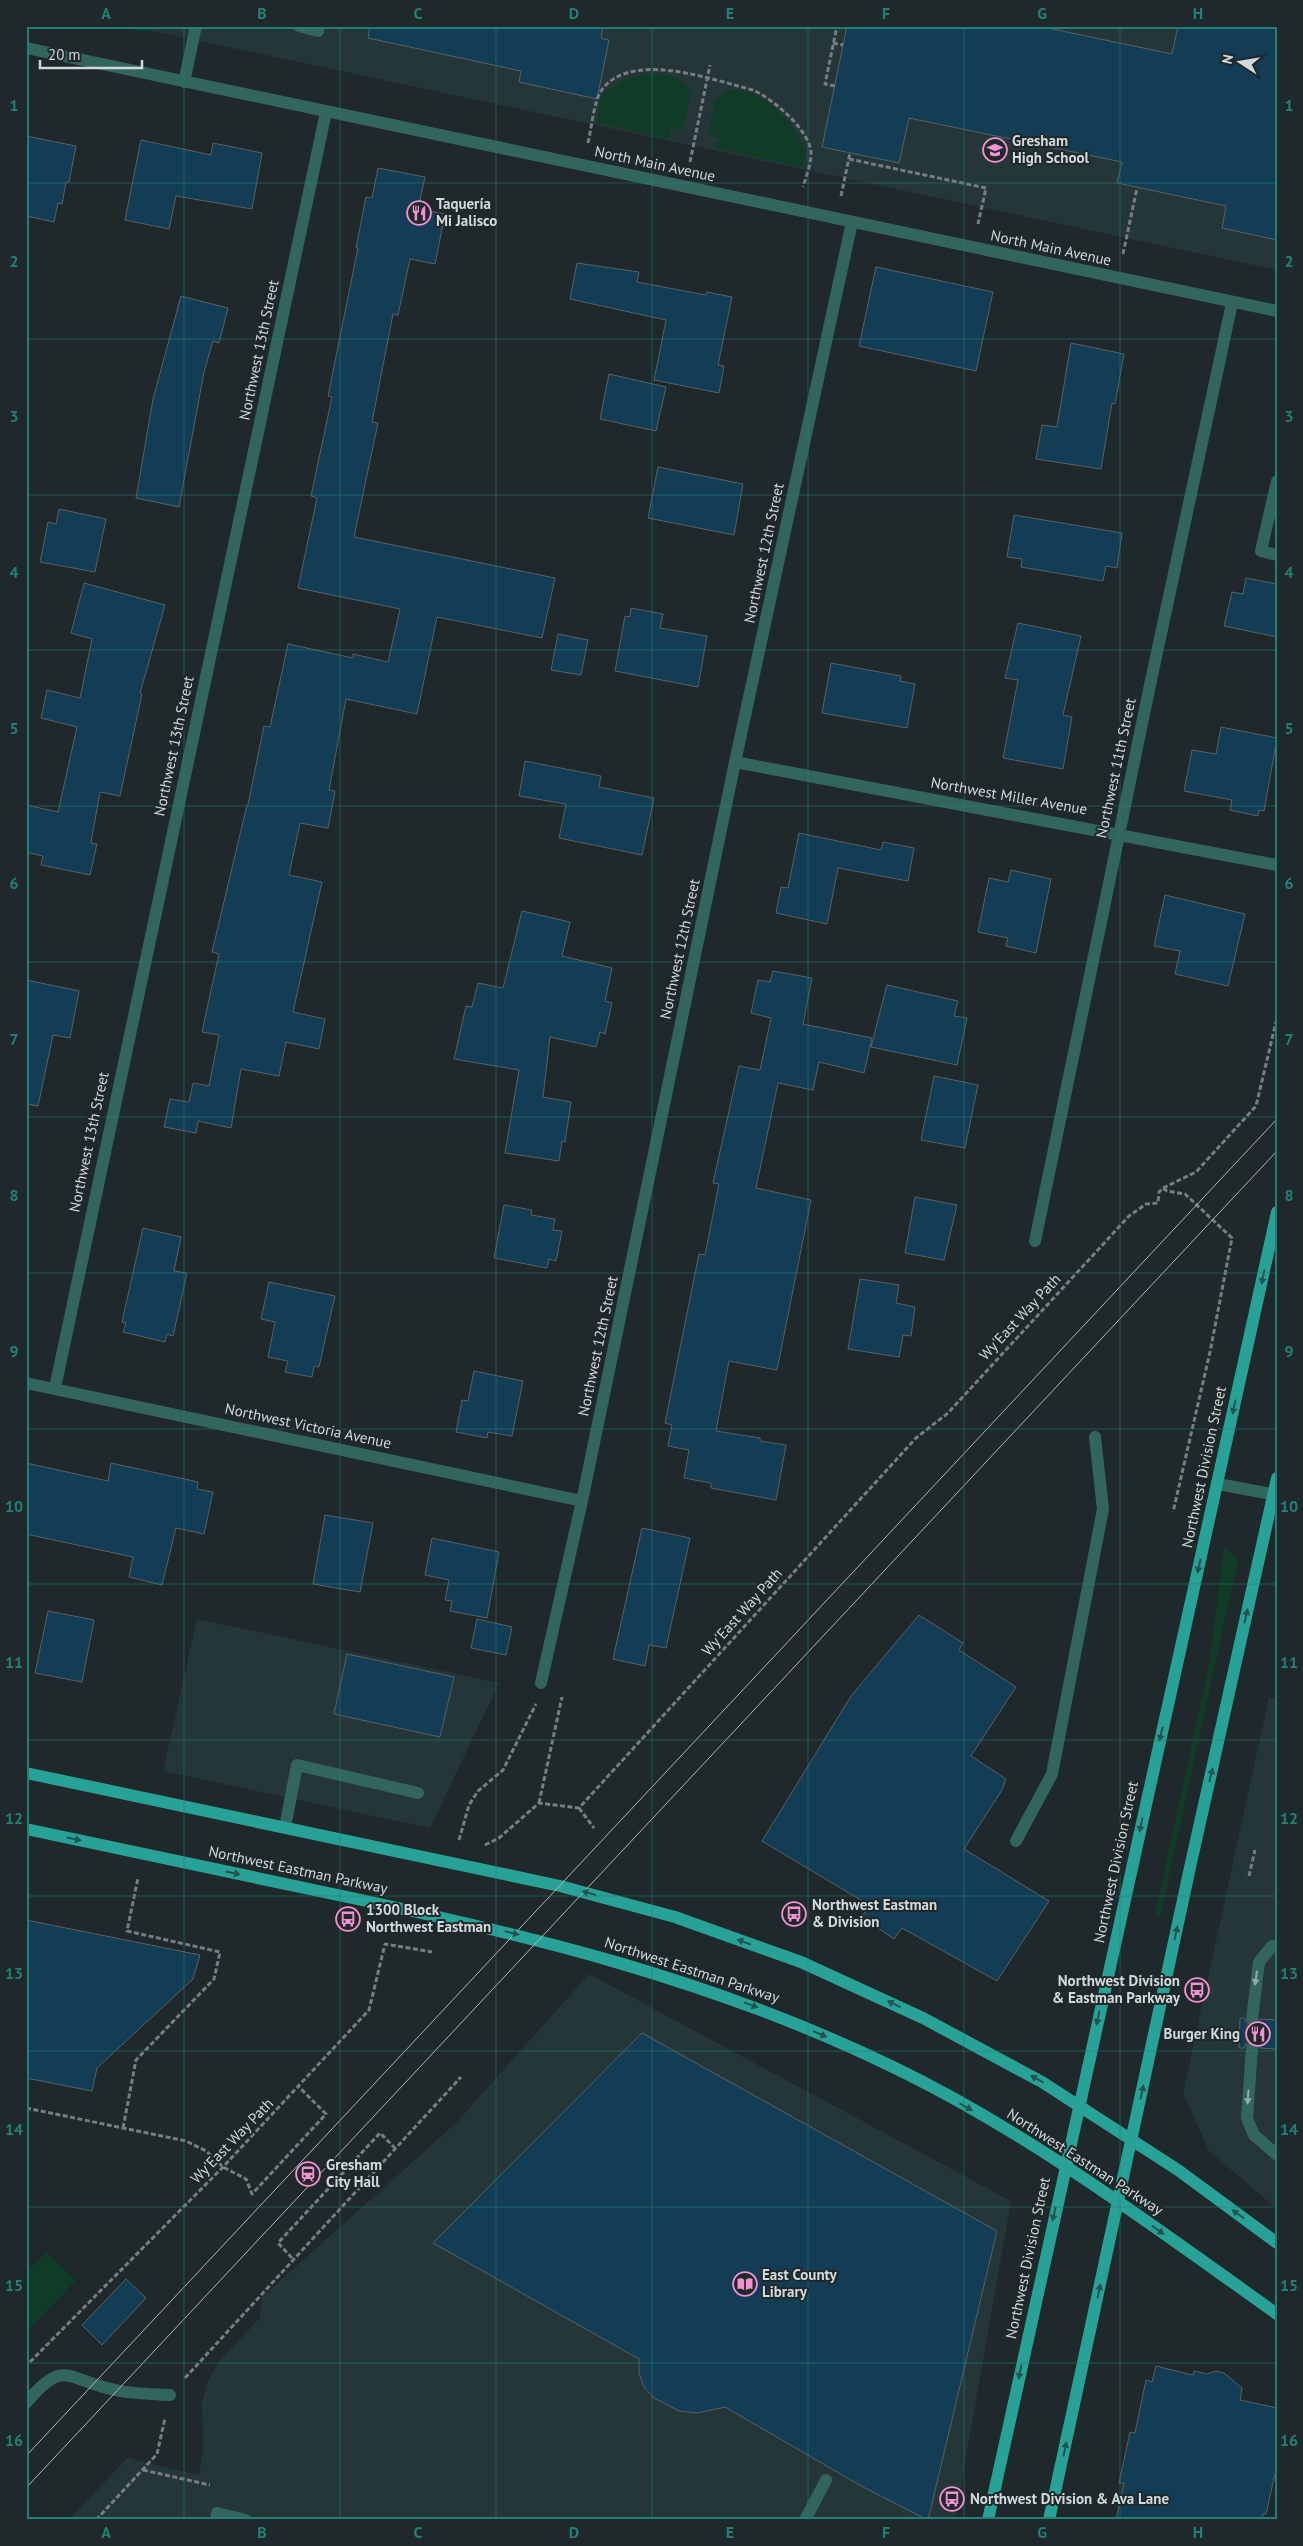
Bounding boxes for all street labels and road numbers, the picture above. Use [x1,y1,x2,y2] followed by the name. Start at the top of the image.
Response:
[593,141,717,186] street label: North Main Avenue
[989,225,1113,270] street label: North Main Avenue
[234,278,283,422] street label: Northwest 13th Street
[739,481,788,625] street label: Northwest 12th Street
[149,674,198,818] street label: Northwest 13th Street
[1091,696,1140,840] street label: Northwest 11th Street
[929,772,1089,819] street label: Northwest Miller Avenue
[655,877,704,1021] street label: Northwest 12th Street
[64,1070,113,1214] street label: Northwest 13th Street
[975,1269,1065,1364] street label: Wy'East Way Path
[573,1274,622,1418] street label: Northwest 12th Street
[1177,1384,1230,1549] street label: Northwest Division Street
[223,1399,393,1452] street label: Northwest Victoria Avenue
[697,1564,786,1659] street label: Wy'East Way Path
[1089,1779,1142,1944] street label: Northwest Division Street
[207,1841,389,1898] street label: Northwest Eastman Parkway
[602,1932,782,2007] street label: Northwest Eastman Parkway
[186,2094,277,2187] street label: Wy'East Way Path
[1004,2104,1167,2219] street label: Northwest Eastman Parkway
[1001,2175,1054,2340] street label: Northwest Division Street

